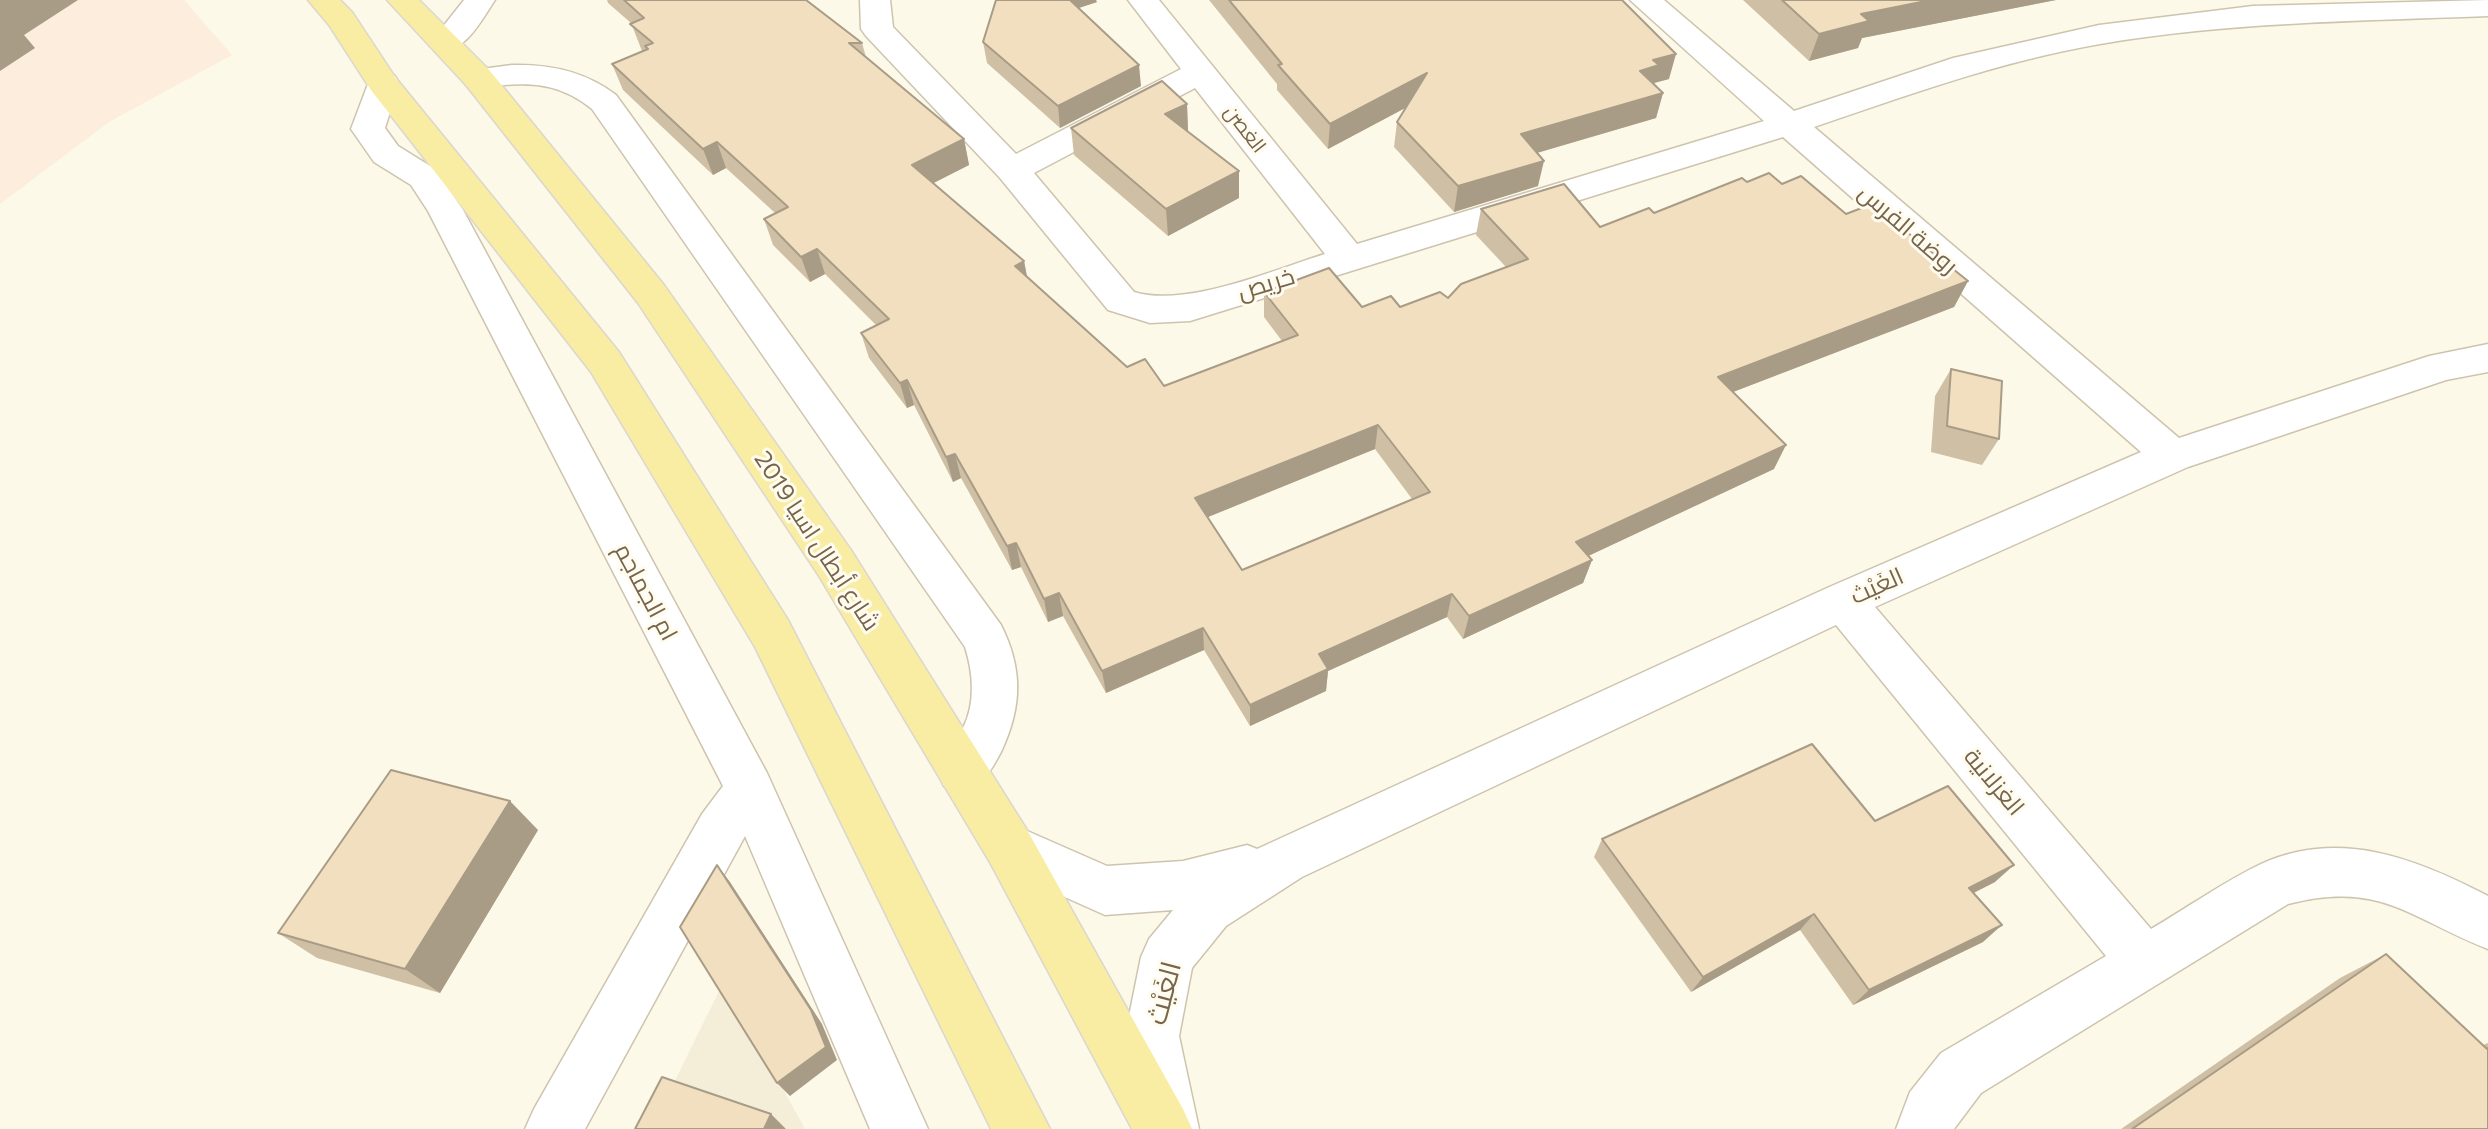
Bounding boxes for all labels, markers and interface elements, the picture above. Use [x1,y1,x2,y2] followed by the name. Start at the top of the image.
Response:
[1219,100,1271,158] street label: الغصن
[1852,178,1964,280] street label: روضة الفرس
[1234,262,1298,306] street label: خريص
[748,446,886,636] street label: شارع أبطال اسيا 2019
[608,538,684,646] street label: ام الجماجم
[1846,562,1908,610] street label: الغَيْث
[1958,743,2030,821] street label: الغزلانية
[1139,958,1189,1028] street label: الغَيْث

